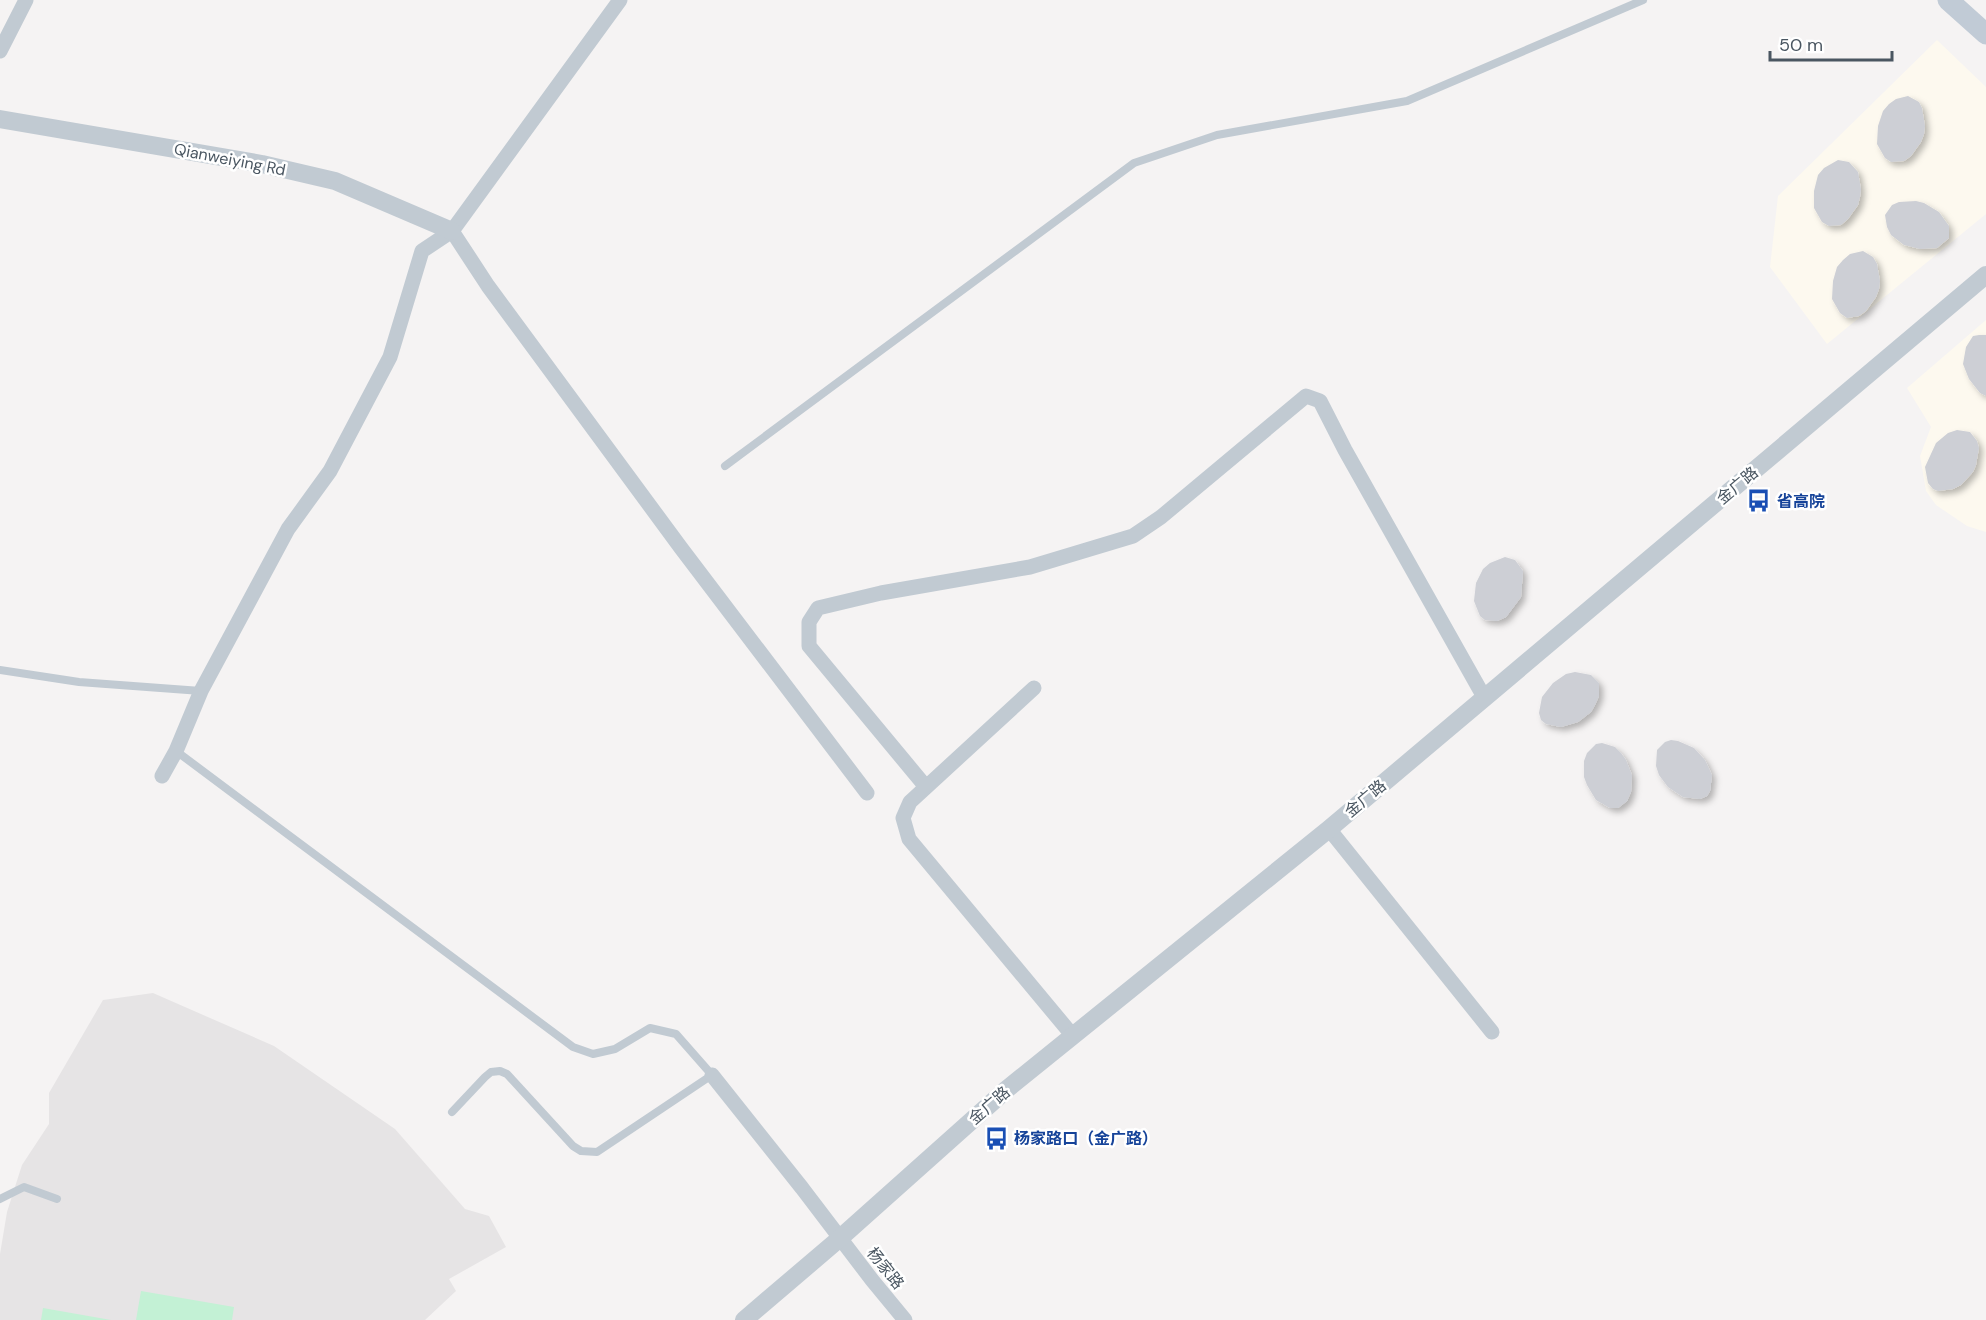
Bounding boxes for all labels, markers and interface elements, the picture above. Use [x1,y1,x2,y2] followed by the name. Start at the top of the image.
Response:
[1770,24,1892,62] scale bar
[1779,33,1823,57] text: 50 m
[172,138,287,181] street label: Qianweiying Rd
[1712,462,1762,509] street label: 金广路
[1746,488,1772,514] bus stop icon: 省高院
[1777,491,1825,512] place label: 省高院
[1340,775,1390,822] street label: 金广路
[964,1082,1014,1129] street label: 金广路
[983,1125,1009,1151] bus stop icon: 杨家路口（金广路）
[1014,1128,1158,1149] place label: 杨家路口（金广路）
[862,1243,909,1294] street label: 杨家路

